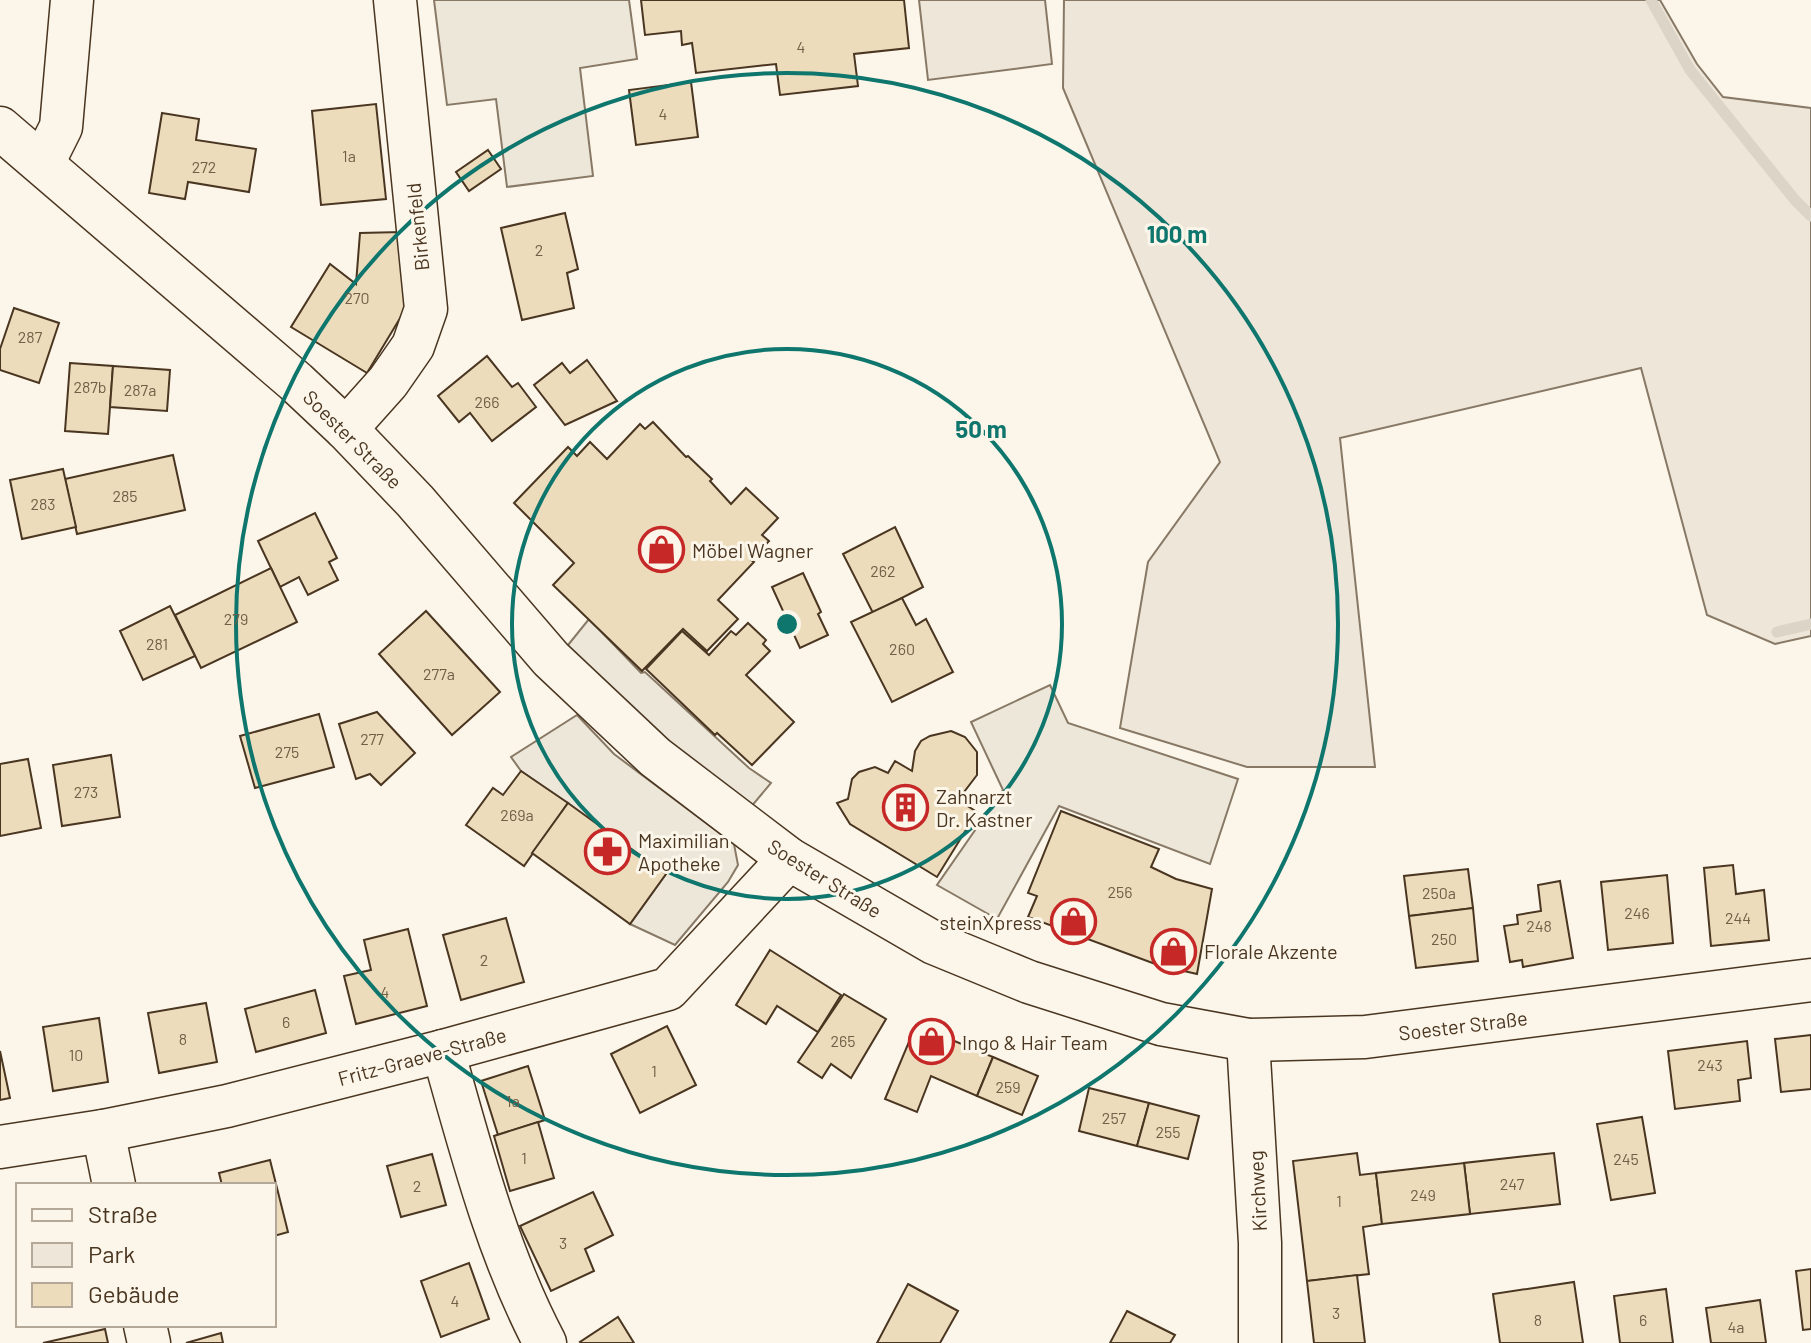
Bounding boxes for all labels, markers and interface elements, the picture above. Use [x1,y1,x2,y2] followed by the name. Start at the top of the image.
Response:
[797,37,805,56] house number: 4
[659,104,667,123] house number: 4
[342,146,356,165] house number: 1a
[192,157,216,176] house number: 272
[400,182,434,272] street label: Birkenfeld
[1147,219,1207,248] text: 100 m
[535,240,543,259] house number: 2
[344,288,370,307] house number: 270
[18,327,43,346] house number: 287
[73,377,107,396] house number: 287b
[124,380,156,399] house number: 287a
[299,385,407,493] street label: Soester Straße
[474,392,500,411] house number: 266
[955,414,1007,443] text: 50 m
[112,486,138,505] house number: 285
[30,494,56,513] house number: 283
[637,526,685,574] shop icon: Möbel Wagner
[692,538,813,562] place label: Möbel Wagner
[870,561,896,580] house number: 262
[224,609,248,628] house number: 279
[773,610,801,638] centre of rings
[146,634,168,653] house number: 281
[889,639,915,658] house number: 260
[423,664,455,683] house number: 277a
[360,729,384,748] house number: 277
[275,742,299,761] house number: 275
[74,782,98,801] house number: 273
[881,783,929,831] building icon: Zahnarzt Dr. Kastner
[936,784,1032,831] place label: Zahnarzt Dr. Kastner
[500,805,534,824] house number: 269a
[583,827,631,875] pharmacy icon: Maximilian Apotheke
[638,828,730,875] place label: Maximilian Apotheke
[764,833,886,923] street label: Soester Straße
[1107,882,1133,901] house number: 256
[1422,883,1456,902] house number: 250a
[1049,898,1097,946] shop icon: steinXpress
[1624,903,1650,922] house number: 246
[1725,908,1751,927] house number: 244
[939,910,1042,934] place label: steinXpress
[1526,916,1552,935] house number: 248
[1149,927,1197,975] shop icon: Florale Akzente
[1431,929,1457,948] house number: 250
[1204,939,1338,963] place label: Florale Akzente
[480,950,488,969] house number: 2
[381,982,389,1001] house number: 4
[1397,1005,1529,1045] street label: Soester Straße
[282,1012,290,1031] house number: 6
[907,1018,955,1066] shop icon: Ingo & Hair Team
[335,1022,509,1090] street label: Fritz-Graeve-Straße
[179,1029,187,1048] house number: 8
[962,1030,1108,1054] place label: Ingo & Hair Team
[830,1031,856,1050] house number: 265
[69,1045,83,1064] house number: 10
[1697,1055,1723,1074] house number: 243
[651,1061,657,1080] house number: 1
[995,1077,1021,1096] house number: 259
[506,1091,520,1110] house number: 1a
[1102,1108,1127,1127] house number: 257
[1155,1122,1181,1141] house number: 255
[521,1148,527,1167] house number: 1
[1613,1149,1639,1168] house number: 245
[1243,1150,1271,1232] street label: Kirchweg
[1500,1174,1525,1193] house number: 247
[413,1176,421,1195] house number: 2
[16,1183,276,1327] legend
[1410,1185,1436,1204] house number: 249
[1336,1191,1342,1210] house number: 1
[88,1199,158,1228] text: Straße
[559,1233,567,1252] house number: 3
[88,1239,135,1268] text: Park
[88,1279,180,1308] text: Gebäude
[451,1291,459,1310] house number: 4
[1332,1303,1340,1322] house number: 3
[1534,1310,1542,1329] house number: 8
[1639,1310,1647,1329] house number: 6
[1728,1317,1745,1336] house number: 4a

